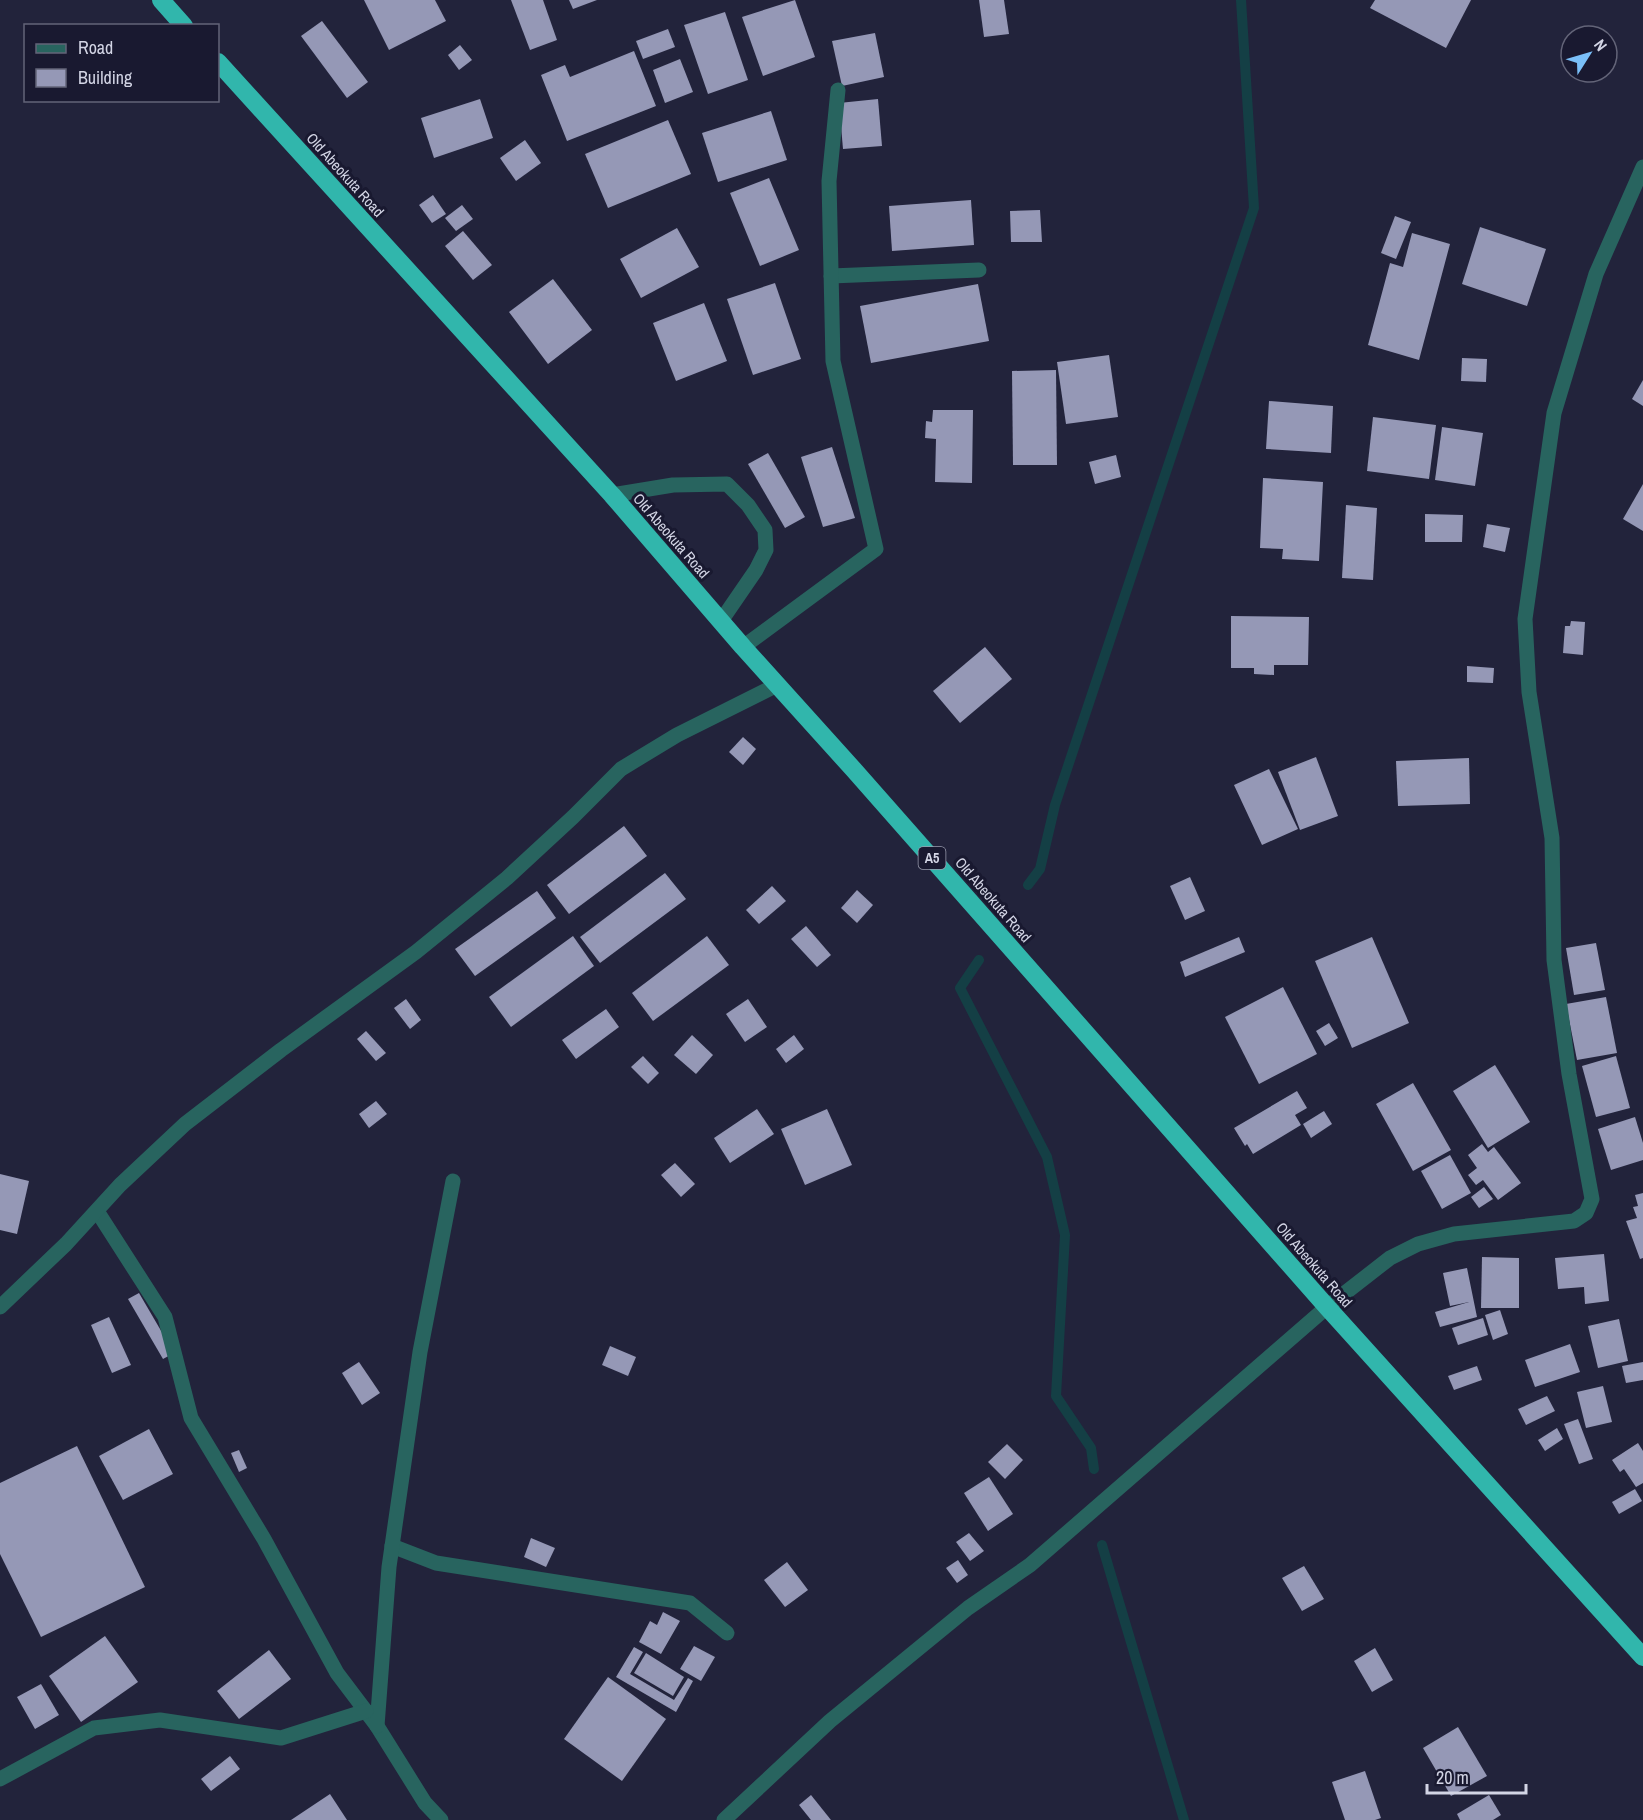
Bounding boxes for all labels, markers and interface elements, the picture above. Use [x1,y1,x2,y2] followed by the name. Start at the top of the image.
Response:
[24,24,219,102] legend
[1559,24,1619,84] north arrow
[78,35,113,60] text: Road
[1589,35,1613,55] text: N
[78,65,133,90] text: Building
[302,128,389,221] street label: Old Abeokuta Road
[628,489,714,583] street label: Old Abeokuta Road
[918,847,946,869] road number: A5
[950,853,1036,947] street label: Old Abeokuta Road
[1271,1218,1357,1312] street label: Old Abeokuta Road
[1427,1757,1526,1795] scale bar
[1436,1765,1469,1790] text: 20 m

